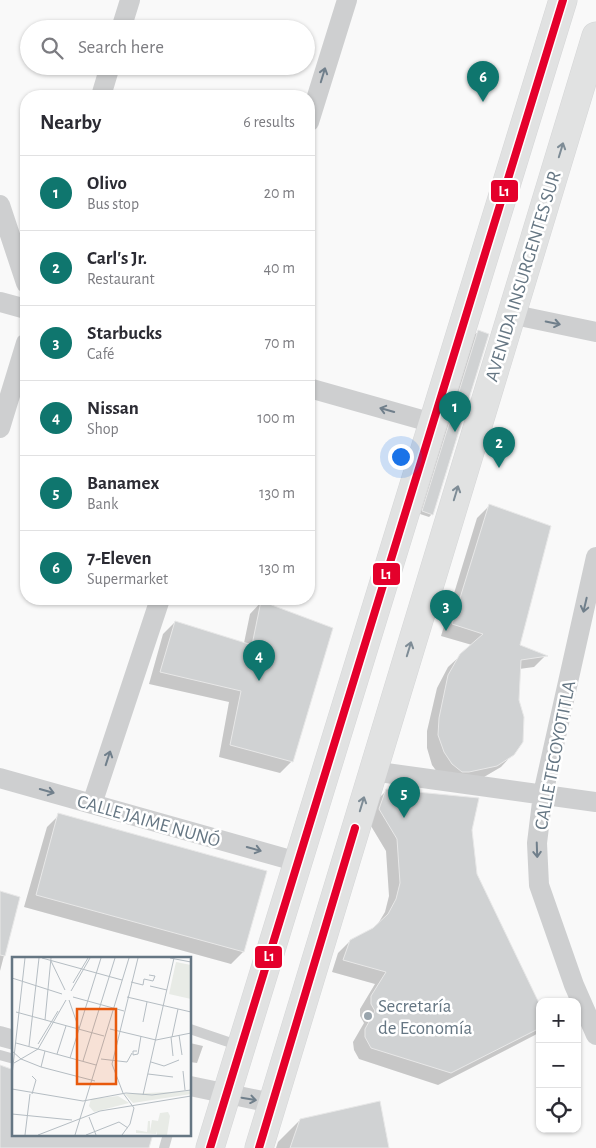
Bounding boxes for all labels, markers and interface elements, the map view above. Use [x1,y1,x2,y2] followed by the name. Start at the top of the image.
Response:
[20,20,315,75] search box
[38,34,66,62] icon: search
[78,38,164,57] text: Search here
[467,61,499,102] pin: 6
[319,68,329,84] one-way arrow
[40,112,101,133] text: Nearby
[243,114,295,130] text: 6 results
[556,143,566,159] one-way arrow
[482,169,565,384] street label: AVENIDA INSURGENTES SUR
[87,174,127,193] text: Olivo
[490,179,519,203] line badge: L1
[53,185,59,201] text: 1
[264,185,295,201] text: 20 m
[498,185,510,199] text: L1
[87,196,139,212] text: Bus stop
[87,249,147,268] text: Carl's Jr.
[52,260,60,276] text: 2
[263,260,295,276] text: 40 m
[87,271,155,287] text: Restaurant
[545,319,561,328] one-way arrow
[87,324,162,343] text: Starbucks
[53,335,59,351] text: 3
[264,335,295,351] text: 70 m
[87,346,115,362] text: Café
[439,391,471,432] pin: 1
[87,399,139,418] text: Nissan
[379,405,395,415] one-way arrow
[52,410,60,426] text: 4
[257,410,295,426] text: 100 m
[87,421,119,437] text: Shop
[483,427,515,468] pin: 2
[388,444,414,470] your location
[87,474,159,493] text: Banamex
[53,485,59,501] text: 5
[259,485,295,501] text: 130 m
[451,486,461,502] one-way arrow
[87,496,118,512] text: Bank
[87,549,151,568] text: 7-Eleven
[52,560,60,576] text: 6
[259,560,295,576] text: 130 m
[372,562,401,586] line badge: L1
[380,568,392,582] text: L1
[87,571,168,587] text: Supermarket
[430,590,462,631] pin: 3
[580,596,589,612] one-way arrow
[243,640,275,681] pin: 4
[404,641,414,657] one-way arrow
[532,679,579,831] street label: CALLE TECOYOTITLA
[103,750,113,766] one-way arrow
[388,777,420,818] pin: 5
[39,787,55,797] one-way arrow
[75,790,223,851] street label: CALLE JAIME NUNÓ
[357,797,367,813] one-way arrow
[533,841,542,857] one-way arrow
[246,845,262,855] one-way arrow
[254,945,283,969] line badge: L1
[263,950,275,964] text: L1
[12,957,191,1136] inset map
[378,997,473,1038] place label: Secretaría de Economía
[536,998,581,1133] map controls
[536,998,581,1043] button: +
[362,1010,374,1022] marker: Secretaría de Economía
[536,1043,581,1088] button: −
[536,1088,581,1133] button: locate
[241,1094,257,1104] one-way arrow

